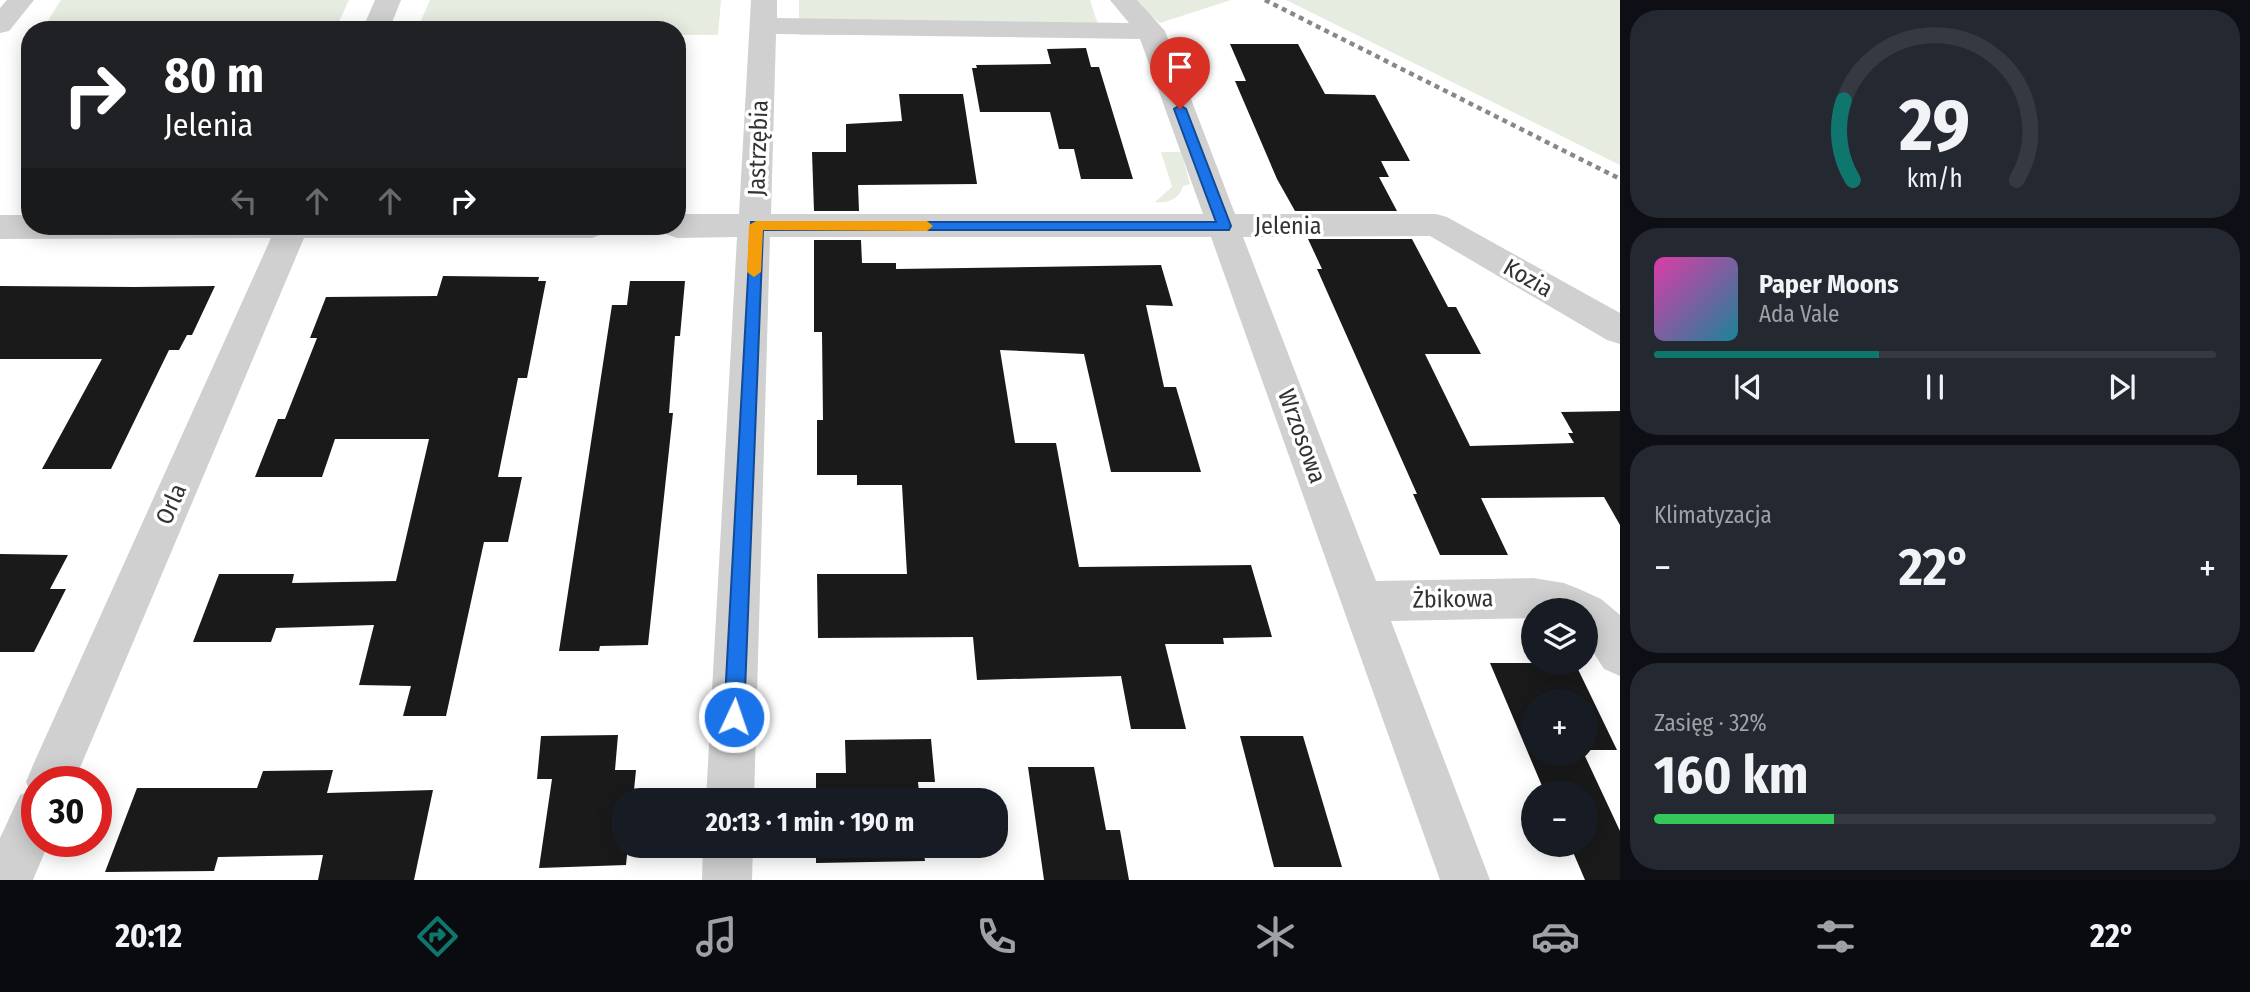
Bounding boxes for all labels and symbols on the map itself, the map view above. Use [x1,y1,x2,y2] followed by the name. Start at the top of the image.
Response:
[1150,37,1210,109] pin
[742,99,774,197] street label: Jastrzębia
[1255,212,1321,240] street label: Jelenia
[1498,253,1558,303] street label: Kozia
[1272,385,1332,487] street label: Wrzosowa
[150,479,192,529] street label: Orla
[1412,584,1494,614] street label: Żbikowa
[697,680,771,754] position arrow
[21,766,112,857] speed limit sign: 30

